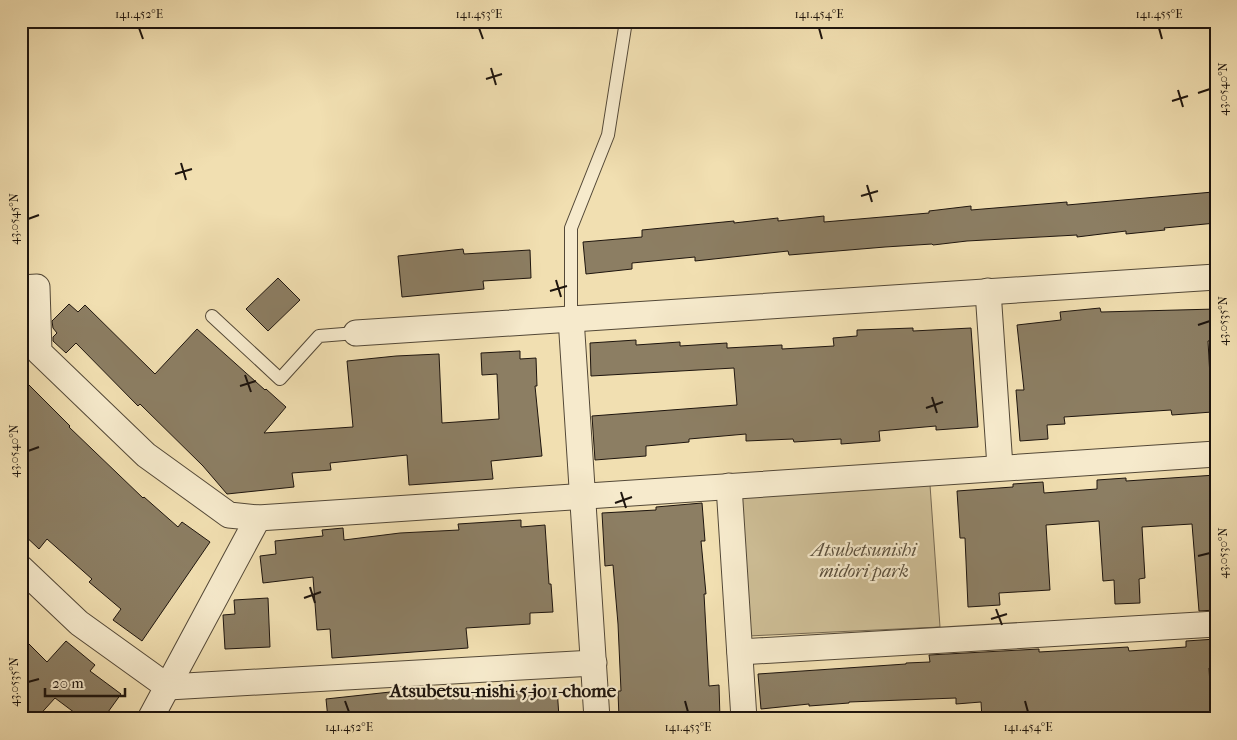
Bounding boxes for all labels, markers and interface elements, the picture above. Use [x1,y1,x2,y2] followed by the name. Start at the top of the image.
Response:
[115,7,163,21] text: 141.452°E
[456,7,502,21] text: 141.453°E
[794,7,844,21] text: 141.454°E
[1135,7,1183,21] text: 141.455°E
[1216,62,1230,116] text: 43.0540°N
[7,193,21,245] text: 43.0545°N
[1216,296,1230,346] text: 43.0535°N
[7,424,21,478] text: 43.0540°N
[1216,527,1230,579] text: 43.0530°N
[810,540,918,582] park label: Atsubetsunishi midori park
[7,657,21,707] text: 43.0535°N
[45,665,125,697] scale bar
[52,674,84,692] text: 20 m
[389,680,617,702] district label: Atsubetsu-nishi 5-jo 1-chome
[325,720,373,734] text: 141.452°E
[665,720,711,734] text: 141.453°E
[1003,720,1053,734] text: 141.454°E

